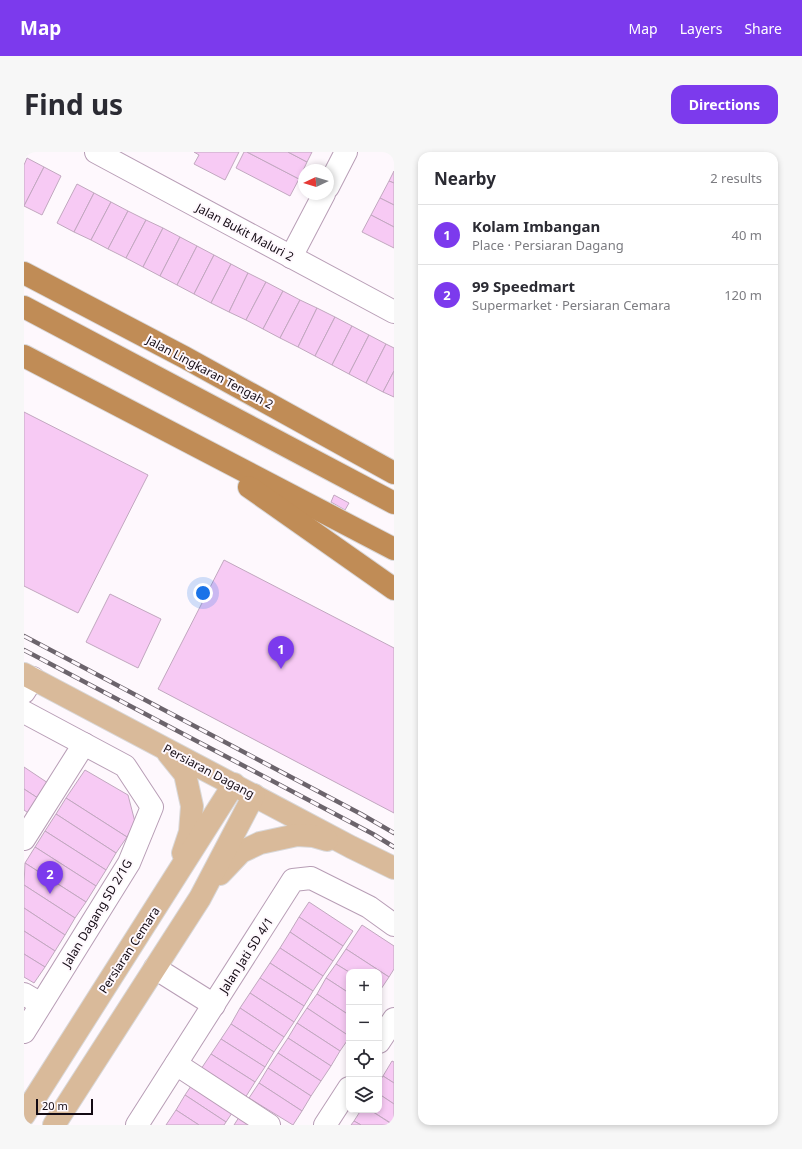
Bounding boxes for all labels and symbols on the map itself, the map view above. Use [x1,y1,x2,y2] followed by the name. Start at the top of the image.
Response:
[298,164,334,200] north arrow
[192,199,297,265] street label: Jalan Bukit Maluri 2
[143,331,276,413] street label: Jalan Lingkaran Tengah 2
[193,583,213,603] your location
[268,636,294,669] pin: 1
[160,740,258,802] street label: Persiaran Dagang
[57,856,136,971] street label: Jalan Dagang SD 2/1G
[37,861,63,894] pin: 2
[95,903,163,997] street label: Persiaran Cemara
[214,914,277,997] street label: Jalan Jati SD 4/1
[36,1097,93,1116] scale bar

